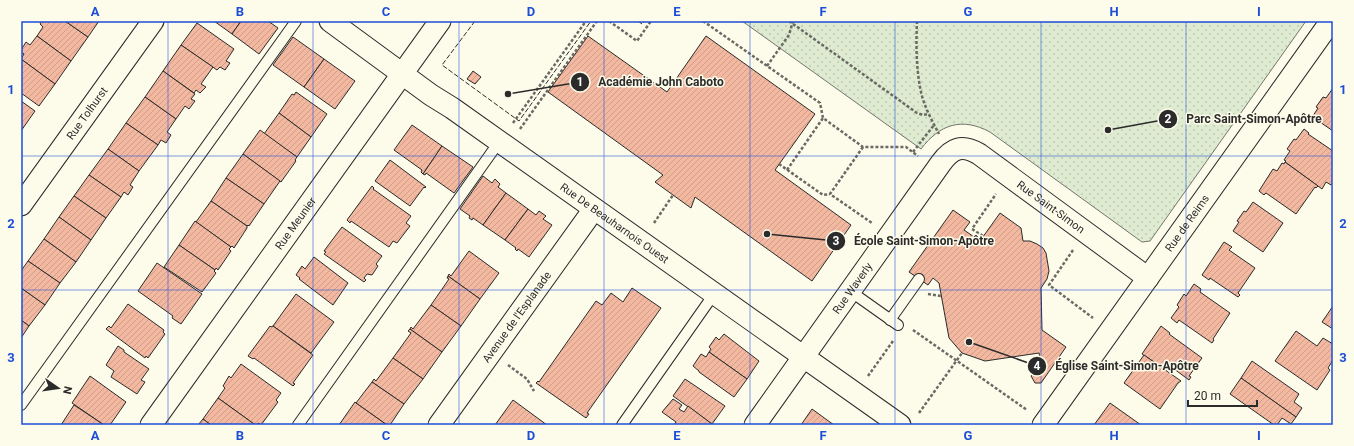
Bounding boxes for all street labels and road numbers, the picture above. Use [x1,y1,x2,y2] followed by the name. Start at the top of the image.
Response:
[64,84,110,142] street label: Rue Tolhurst
[1015,178,1087,236] street label: Rue Saint-Simon
[558,180,672,266] street label: Rue De Beauharnois Ouest
[1162,192,1212,254] street label: Rue de Reims
[272,194,319,252] street label: Rue Meunier
[830,259,875,316] street label: Rue Waverly
[479,269,554,365] street label: Avenue de l'Esplanade

